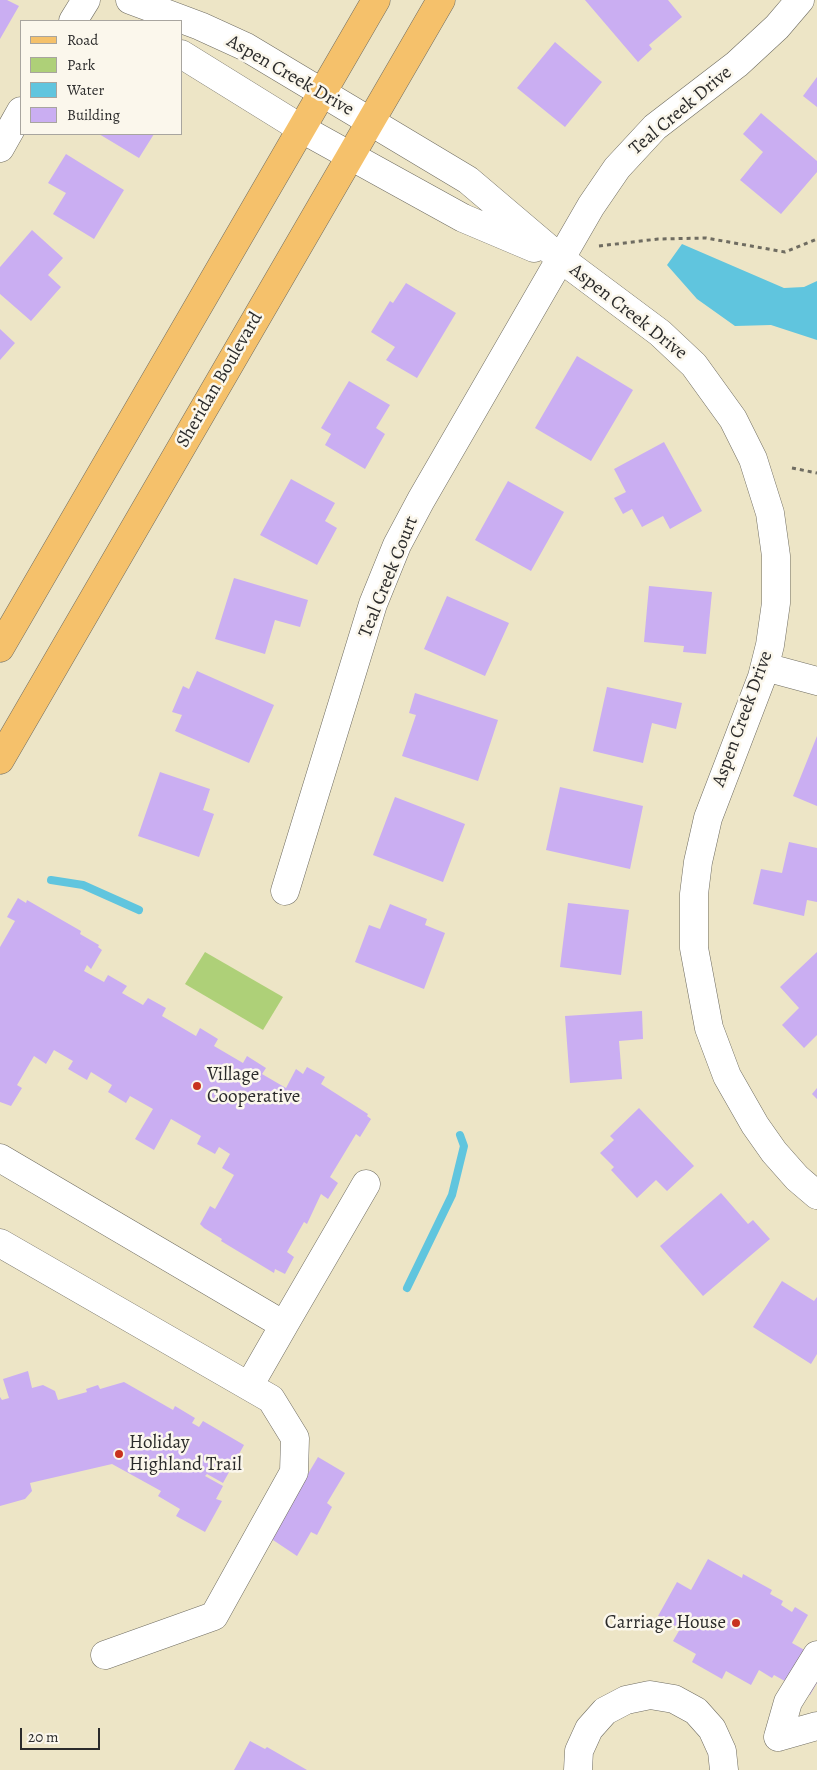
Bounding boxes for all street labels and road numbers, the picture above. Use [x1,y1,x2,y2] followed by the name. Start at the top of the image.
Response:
[222,30,358,122] street label: Aspen Creek Drive
[625,62,737,160] street label: Teal Creek Drive
[565,259,691,365] street label: Aspen Creek Drive
[172,308,268,452] street label: Sheridan Boulevard
[354,513,424,641] street label: Teal Creek Court
[708,648,778,790] street label: Aspen Creek Drive

